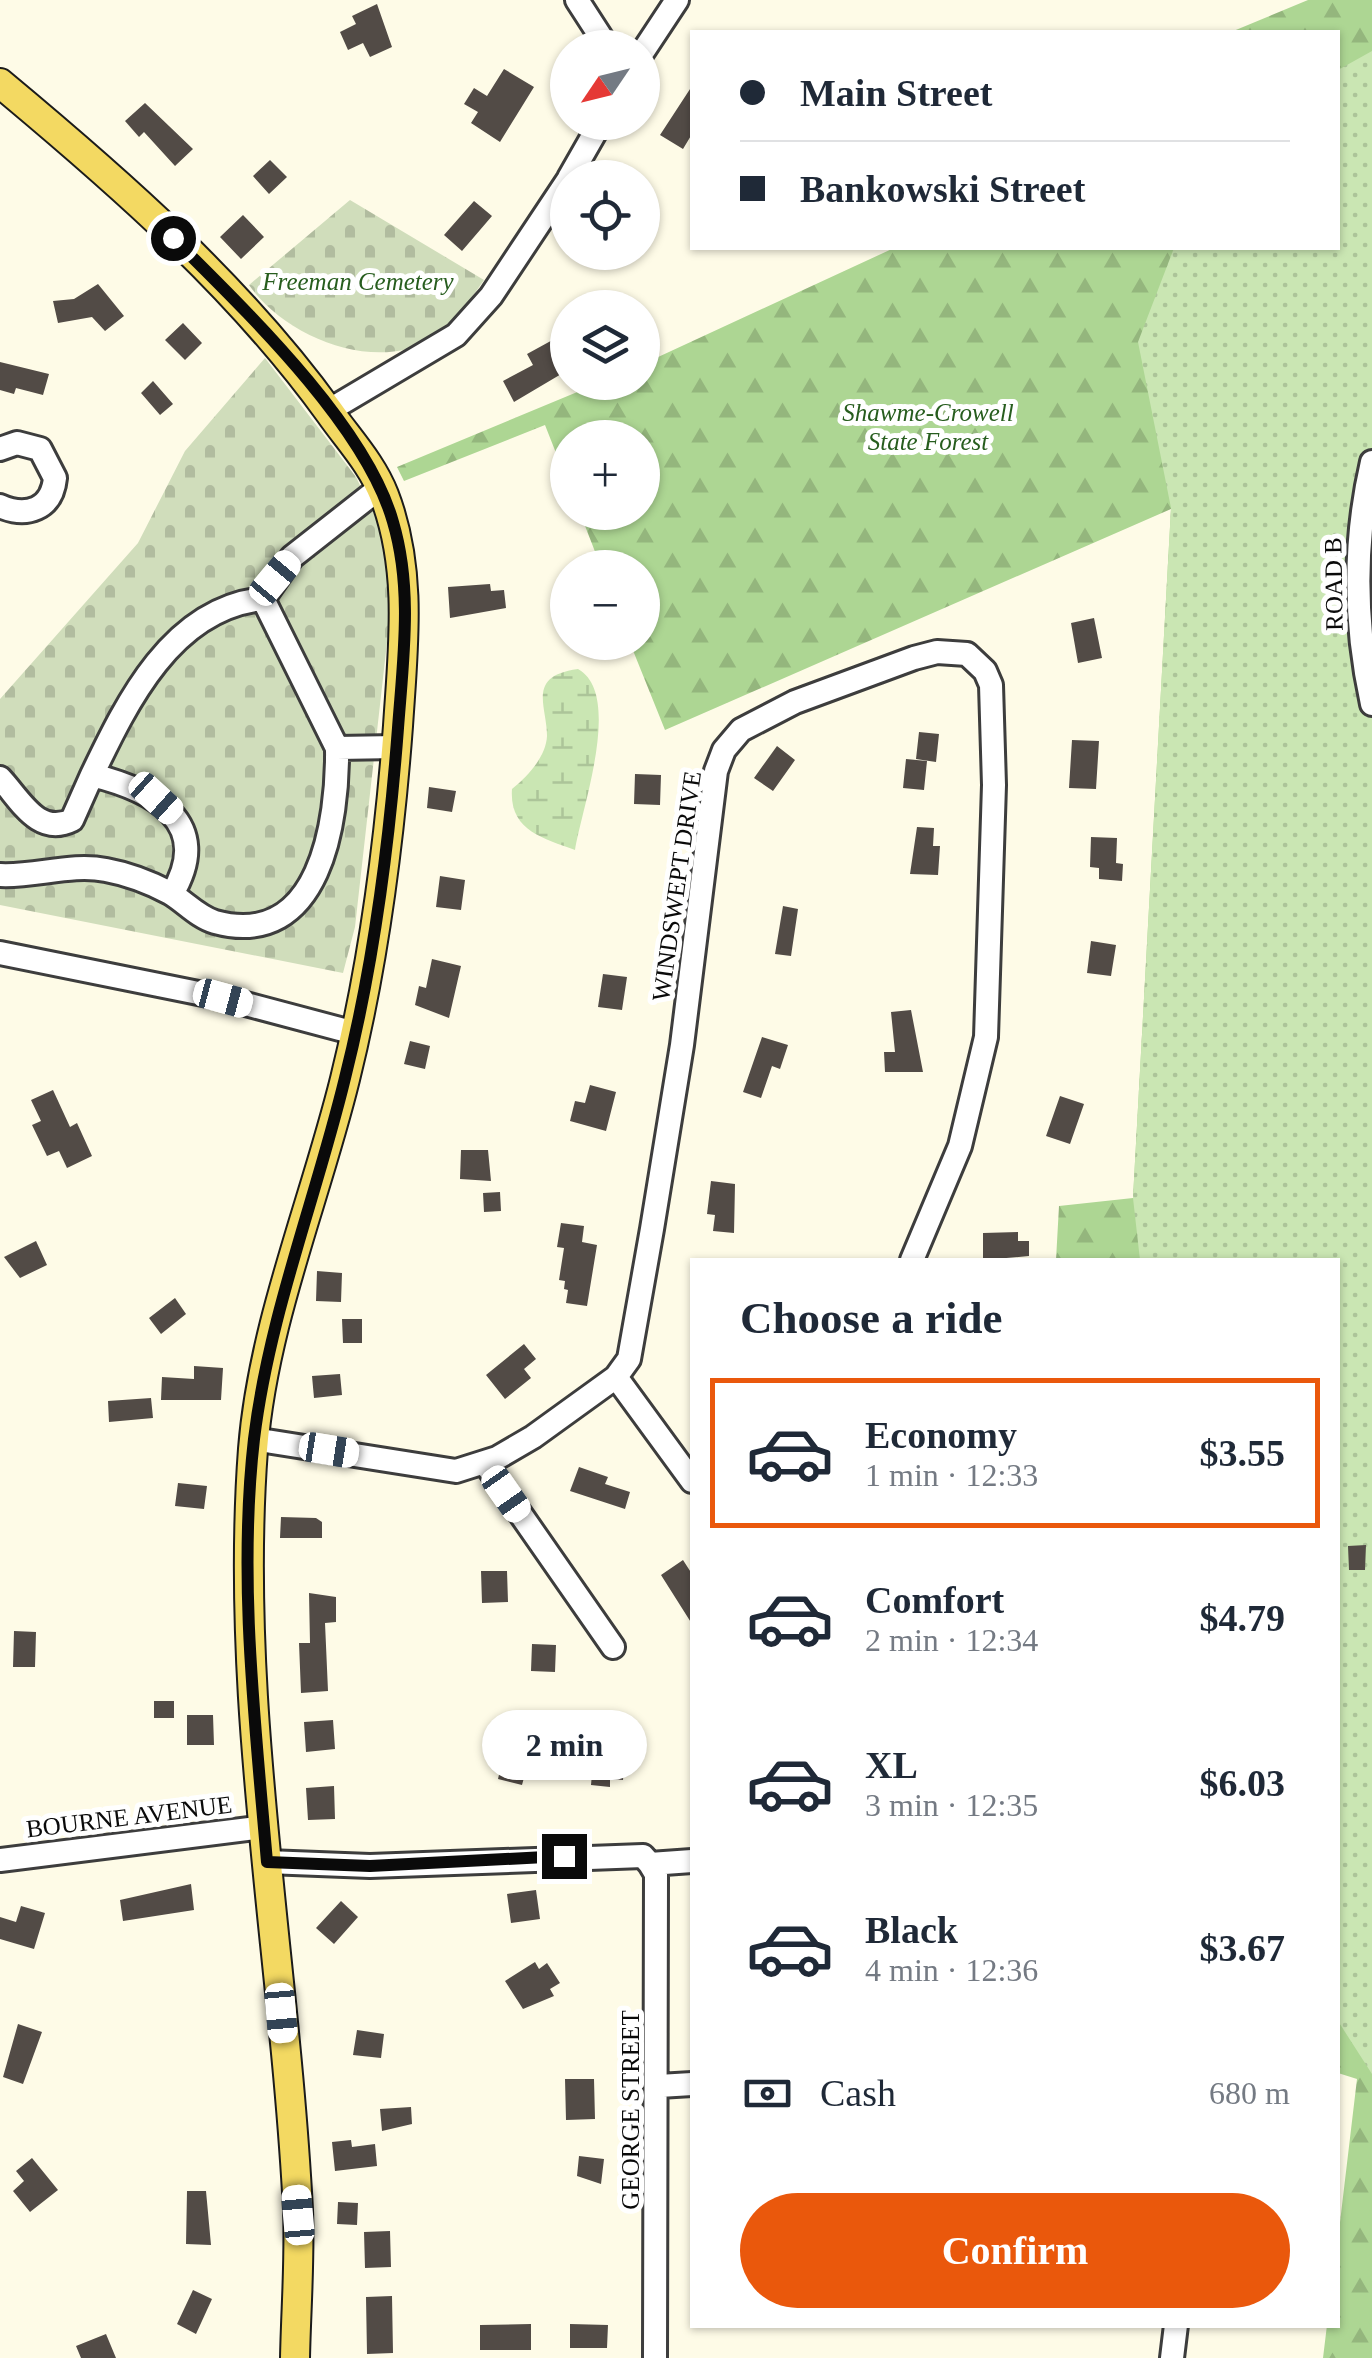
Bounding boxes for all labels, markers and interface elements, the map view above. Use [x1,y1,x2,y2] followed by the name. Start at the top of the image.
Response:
[550,30,660,140] north arrow
[550,30,660,660] map controls
[800,72,992,114] text: Main Street
[550,160,660,270] button: locate
[800,168,1085,210] text: Bankowski Street
[151,216,196,261] route start
[261,268,455,295] park label: Freeman Cemetery
[550,290,660,400] button: layers
[842,399,1014,455] park label: Shawme-Crowell State Forest
[550,420,660,530] button: +
[1319,537,1348,631] street label: ROAD B
[244,545,306,611] car
[550,550,660,660] button: −
[124,767,188,829] car
[647,769,706,1003] street label: WINDSWEPT DRIVE
[190,976,256,1020] car
[740,1293,1003,1343] text: Choose a ride
[745,1408,835,1498] icon: car
[865,1414,1017,1456] text: Economy
[297,1430,361,1470] car
[1200,1432,1285,1474] text: $3.55
[865,1457,1038,1493] text: 1 min · 12:33
[477,1461,535,1527] car
[745,1573,835,1663] icon: car
[865,1579,1004,1621] text: Comfort
[1200,1597,1285,1639] text: $4.79
[865,1622,1038,1658] text: 2 min · 12:34
[482,1711,646,1781] callout: 2 min
[526,1727,603,1763] text: 2 min
[745,1738,835,1828] icon: car
[865,1744,918,1786] text: XL
[1200,1762,1285,1804] text: $6.03
[865,1787,1038,1823] text: 3 min · 12:35
[25,1790,234,1843] street label: BOURNE AVENUE
[542,1834,587,1879] route end
[745,1903,835,1993] icon: car
[865,1909,958,1951] text: Black
[1200,1927,1285,1969] text: $3.67
[865,1952,1038,1988] text: 4 min · 12:36
[263,1982,299,2044] car
[617,2010,644,2210] street label: GEORGE STREET
[740,2066,795,2121] icon: cash
[820,2072,896,2114] text: Cash
[1209,2075,1290,2111] text: 680 m
[280,2184,316,2246] car
[740,2193,1290,2308] button: Confirm

